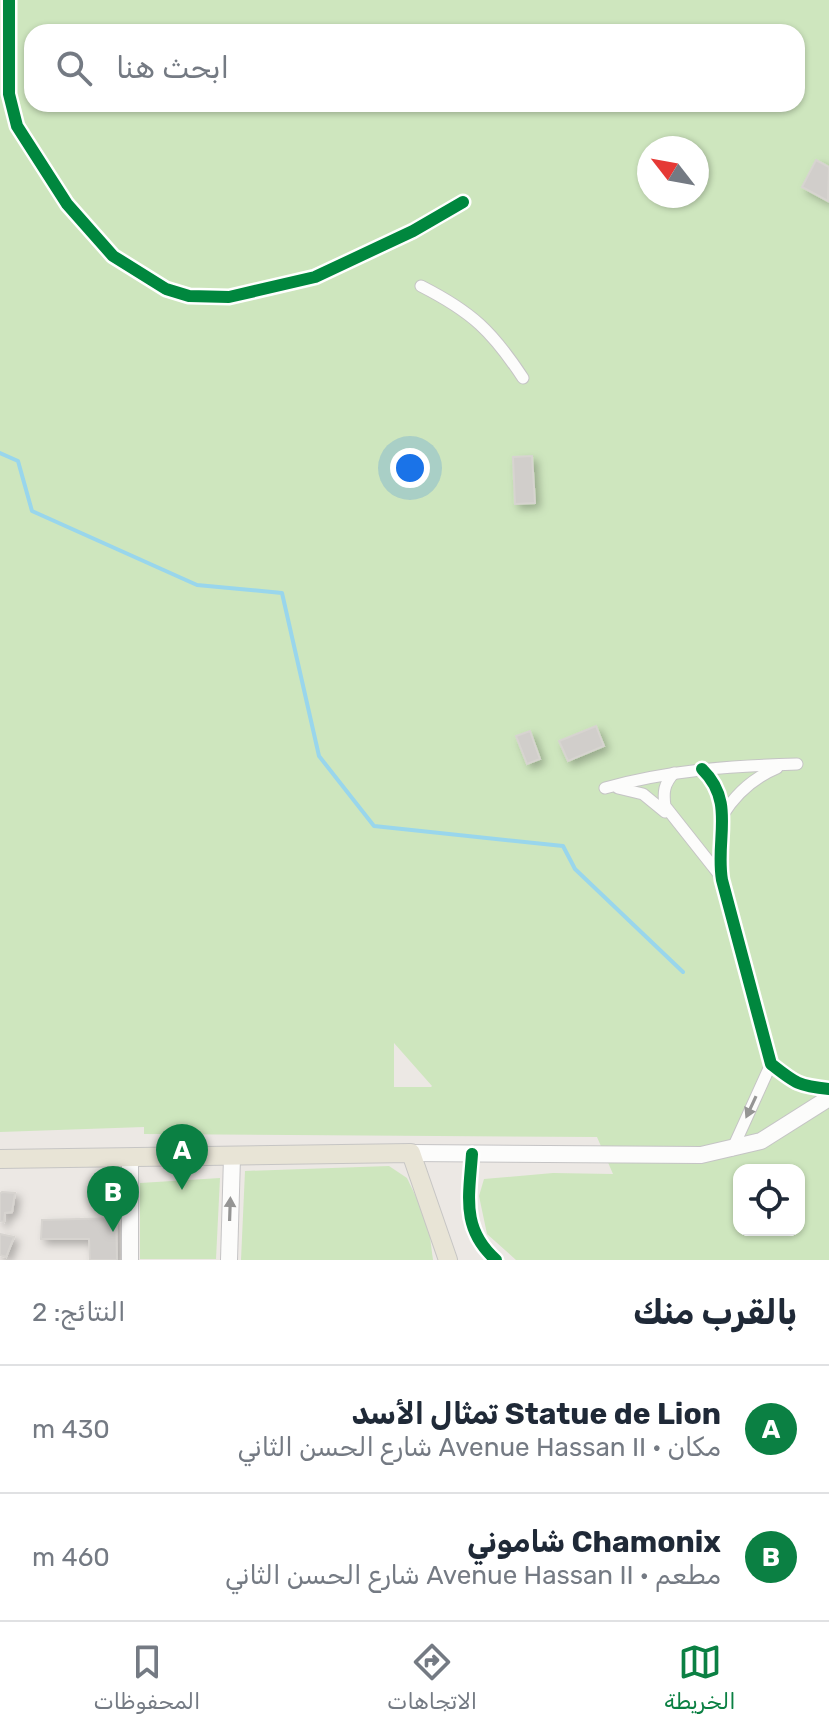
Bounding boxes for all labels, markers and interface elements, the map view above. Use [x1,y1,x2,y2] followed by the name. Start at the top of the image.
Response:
[24,24,805,112] search box
[52,46,96,90] icon: search
[116,50,229,86] text: ابحث هنا
[637,136,709,208] north arrow
[390,448,430,488] your location
[744,1095,758,1118] one-way arrow
[156,1124,208,1190] pin: A
[733,1164,805,1236] map controls
[733,1164,805,1236] button: locate
[87,1166,139,1232] pin: B
[224,1196,237,1221] one-way arrow
[633,1292,797,1333] text: بالقرب منك
[32,1297,126,1328] text: النتائج: 2
[351,1396,721,1432] text: Statue de Lion تمثال الأسد
[32,1414,110,1445] text: 430 m
[762,1414,780,1445] text: A
[237,1432,721,1463] text: مكان · Avenue Hassan II شارع الحسن الثاني
[467,1524,721,1560] text: Chamonix شاموني
[32,1542,110,1573] text: 460 m
[762,1542,780,1573] text: B
[225,1560,721,1591] text: مطعم · Avenue Hassan II شارع الحسن الثاني
[93,1640,200,1715] tab: المحفوظات
[387,1640,477,1715] tab: الاتجاهات
[664,1640,736,1715] tab: الخريطة

